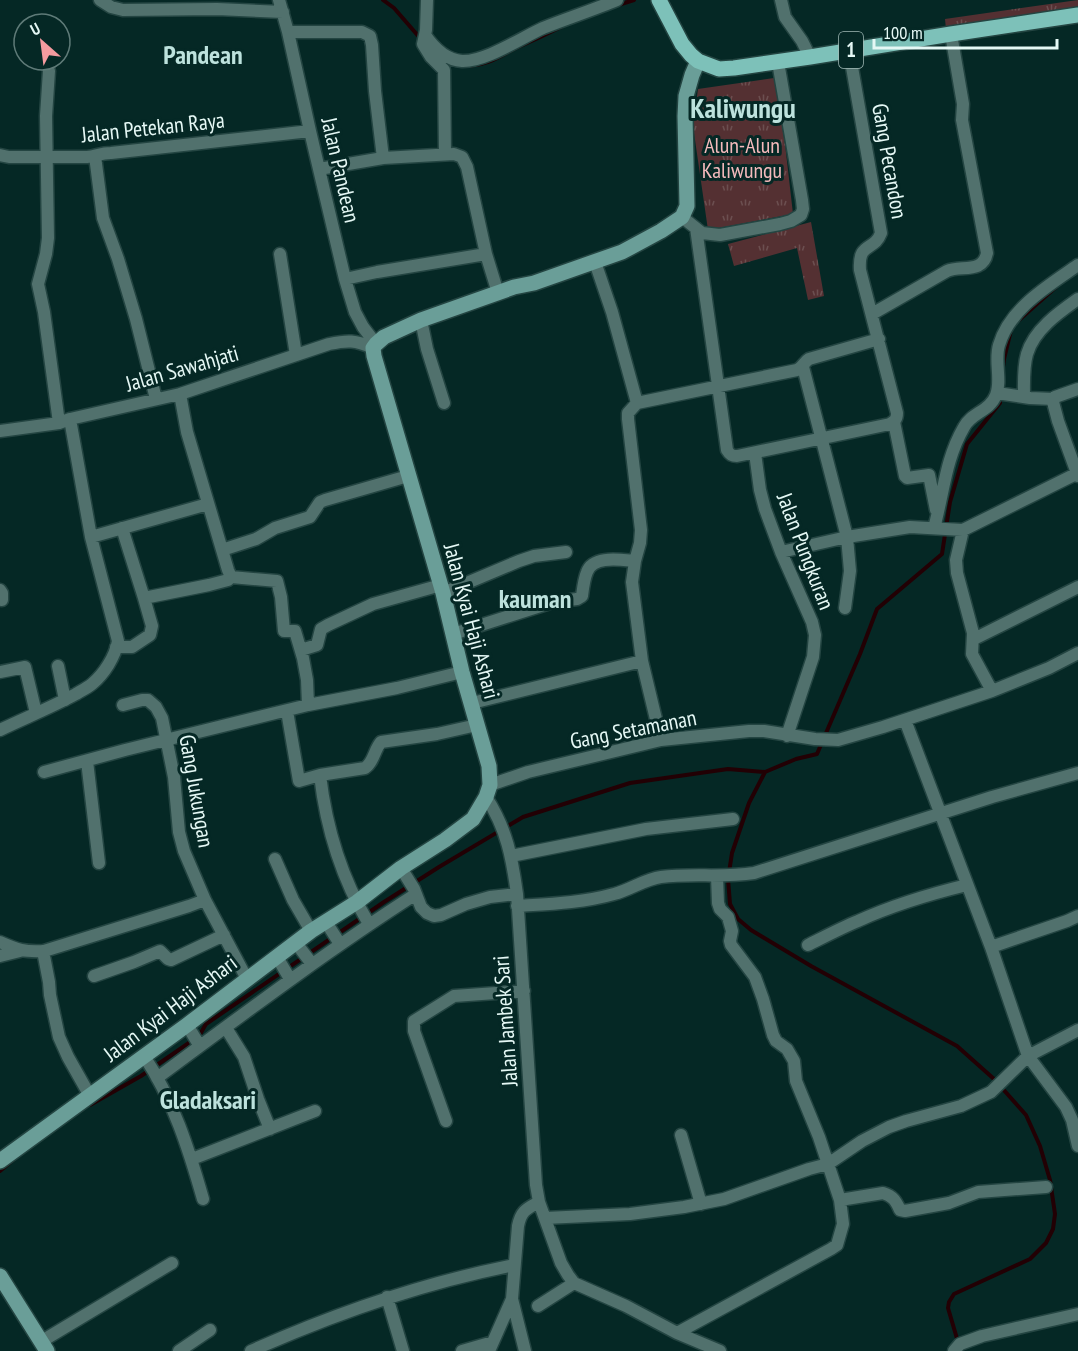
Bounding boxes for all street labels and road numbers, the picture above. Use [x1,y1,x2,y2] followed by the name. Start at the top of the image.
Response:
[839,32,863,68] road number: 1
[866,101,914,221] street label: Gang Pecandon
[79,106,226,149] street label: Jalan Petekan Raya
[315,114,367,225] street label: Jalan Pandean
[121,339,242,398] street label: Jalan Sawahjati
[771,488,841,613] street label: Jalan Pungkuran
[438,539,506,702] street label: Jalan Kyai Haji Ashari
[567,703,699,755] street label: Gang Setamanan
[173,732,221,850] street label: Gang Jukungan
[97,949,242,1068] street label: Jalan Kyai Haji Ashari
[486,955,524,1088] street label: Jalan Jambek Sari

